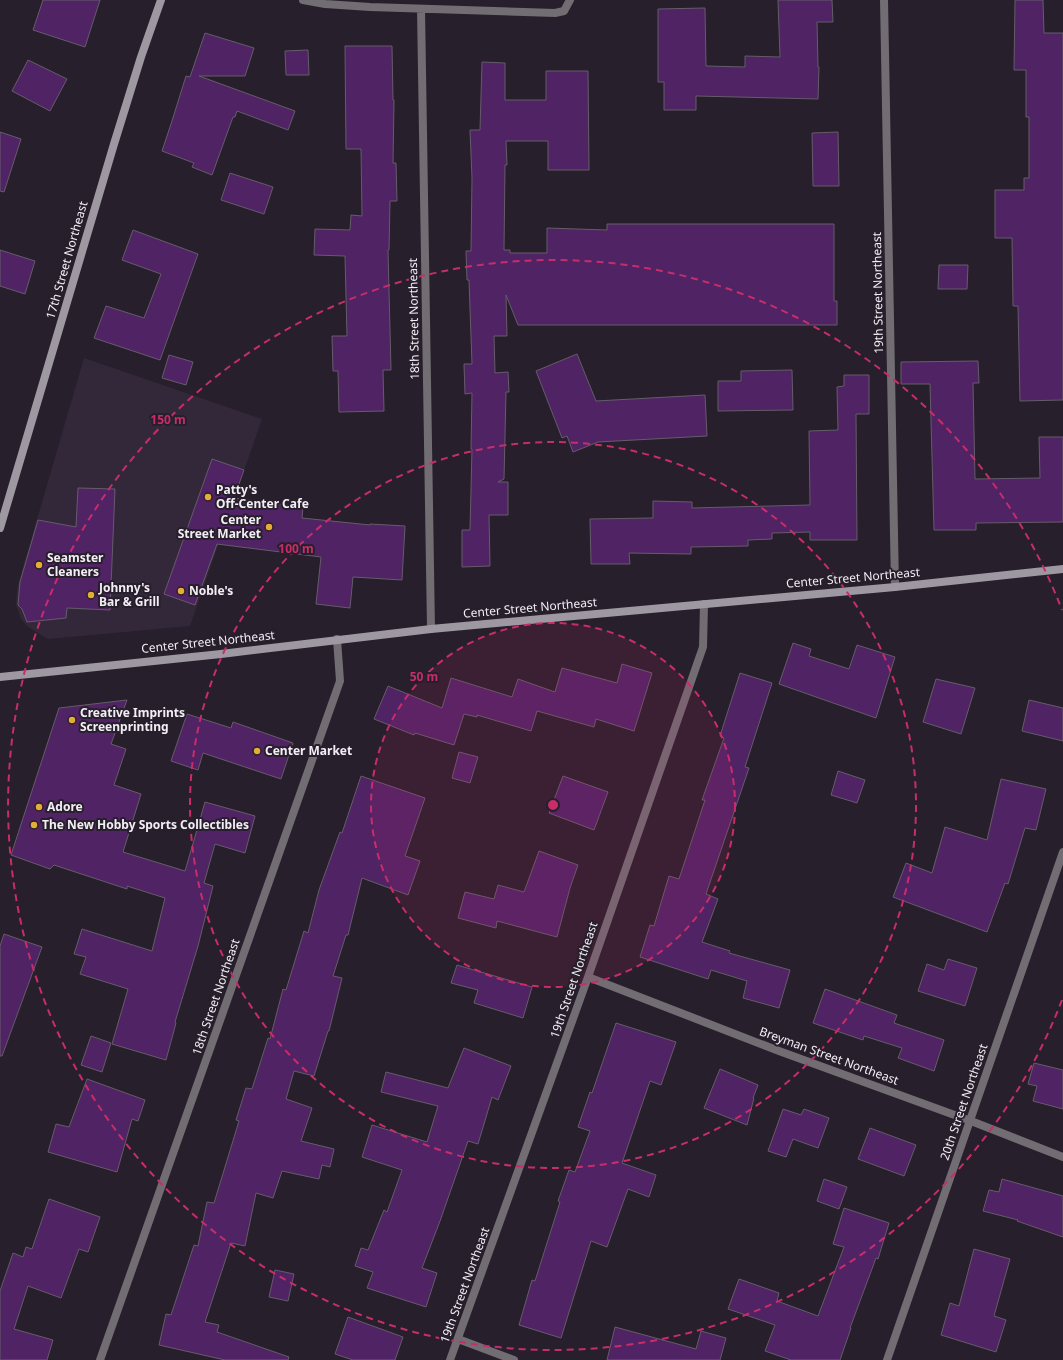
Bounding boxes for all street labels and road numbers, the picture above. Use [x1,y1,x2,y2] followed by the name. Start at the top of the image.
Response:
[42,198,92,321] street label: 17th Street Northeast
[868,231,887,354] street label: 19th Street Northeast
[404,257,423,380] street label: 18th Street Northeast
[785,563,921,592] street label: Center Street Northeast
[462,593,598,622] street label: Center Street Northeast
[140,626,276,657] street label: Center Street Northeast
[546,919,602,1040] street label: 19th Street Northeast
[188,936,244,1057] street label: 18th Street Northeast
[757,1022,902,1089] street label: Breyman Street Northeast
[936,1041,992,1162] street label: 20th Street Northeast
[436,1224,494,1345] street label: 19th Street Northeast

